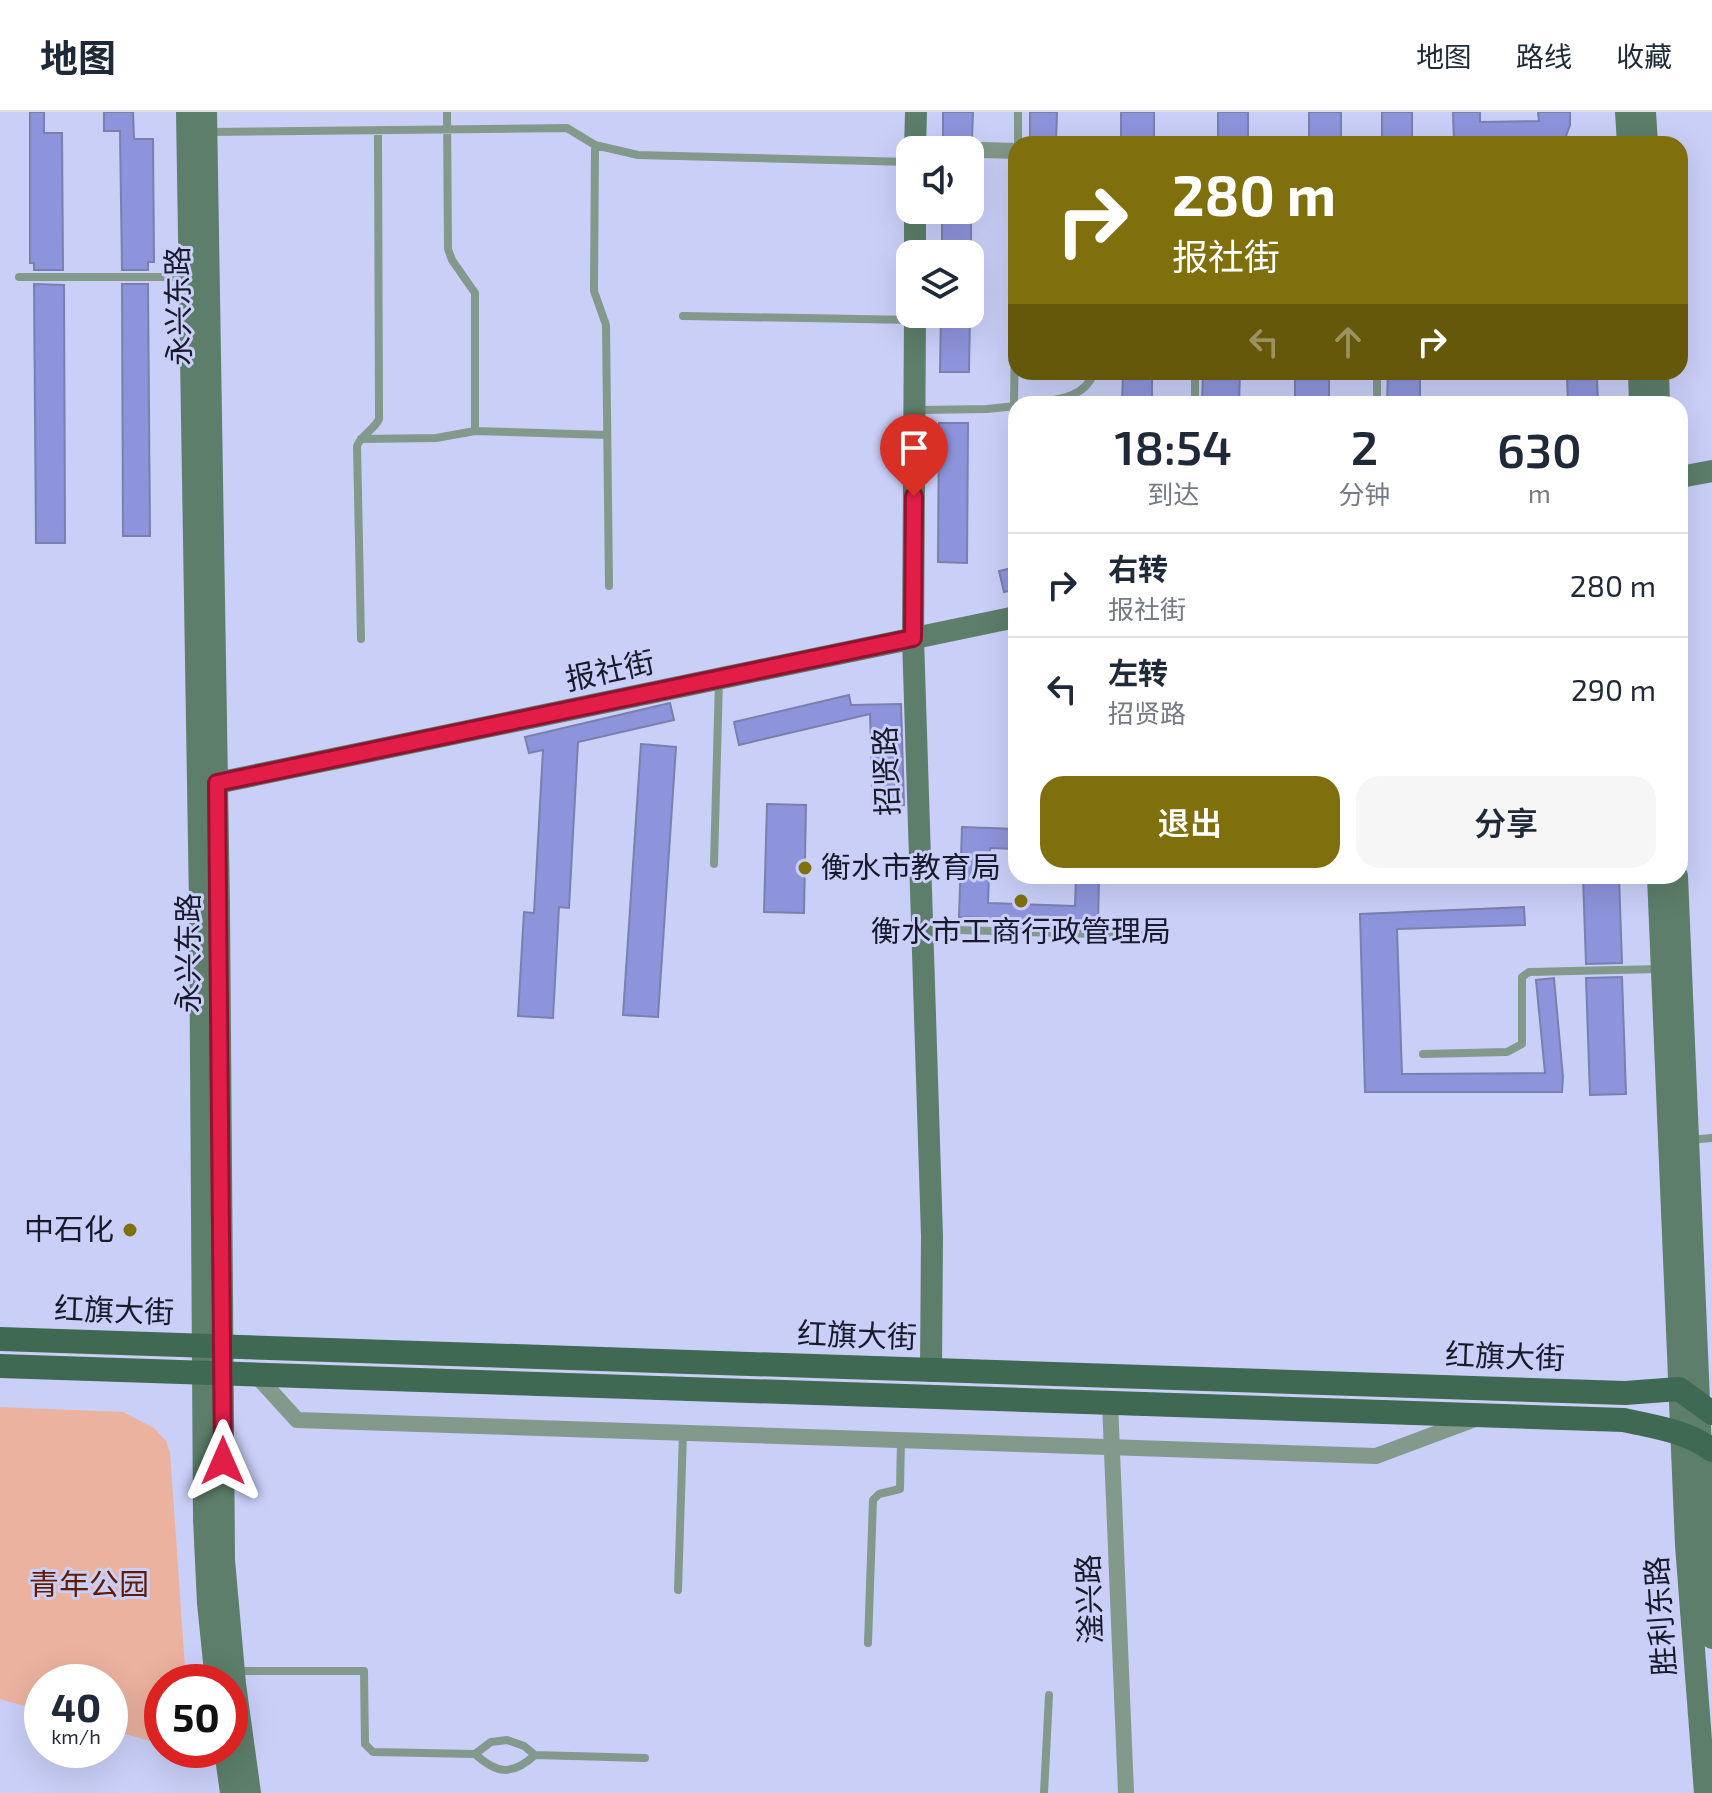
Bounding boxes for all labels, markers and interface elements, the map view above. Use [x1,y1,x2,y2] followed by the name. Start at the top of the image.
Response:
[40,34,116,80] text: 地图
[1416,39,1472,73] text: 地图
[1516,39,1572,73] text: 路线
[1616,39,1672,73] text: 收藏
[896,136,984,328] map controls
[896,136,984,224] button: sound
[1172,160,1336,227] text: 280 m
[1040,168,1144,272] icon: right
[1172,234,1280,277] text: 报社街
[896,240,984,328] button: layers
[158,246,196,366] street label: 永兴东路
[1242,320,1286,364] icon: left
[1326,320,1370,364] icon: ahead
[1410,320,1454,364] icon: right
[880,414,948,496] pin
[1114,417,1232,475] text: 18:54
[1351,417,1378,475] text: 2
[1497,420,1582,478] text: 630
[892,426,936,470] icon: arrive
[1528,477,1551,508] text: m
[1147,478,1199,509] text: 到达
[1339,478,1391,509] text: 分钟
[1108,550,1168,586] text: 右转
[1040,563,1084,607] icon: right
[1570,567,1656,603] text: 280 m
[1108,593,1186,624] text: 报社街
[562,642,657,696] street label: 报社街
[1108,654,1168,690] text: 左转
[1040,667,1084,711] icon: left
[1571,671,1656,707] text: 290 m
[1108,697,1186,728] text: 招贤路
[865,725,905,817] street label: 招贤路
[1040,776,1340,868] button: 退出
[1356,776,1656,868] button: 分享
[821,848,1001,884] place label: 衡水市教育局
[796,859,814,877] marker: 衡水市教育局
[1012,892,1030,910] marker: 衡水市工商行政管理局
[169,893,205,1013] street label: 永兴东路
[871,912,1171,948] place label: 衡水市工商行政管理局
[24,1210,114,1246] place label: 中石化
[121,1221,139,1239] marker: 中石化
[53,1289,175,1329] street label: 红旗大街
[796,1314,918,1354] street label: 红旗大街
[1444,1335,1566,1375] street label: 红旗大街
[181,1419,265,1503] position arrow
[1068,1553,1108,1645] street label: 滏兴路
[1637,1555,1681,1677] street label: 胜利东路
[29,1565,149,1601] park label: 青年公园
[144,1664,248,1768] speed limit sign: 50
[51,1682,101,1730] text: 40
[51,1724,101,1748] text: km/h

